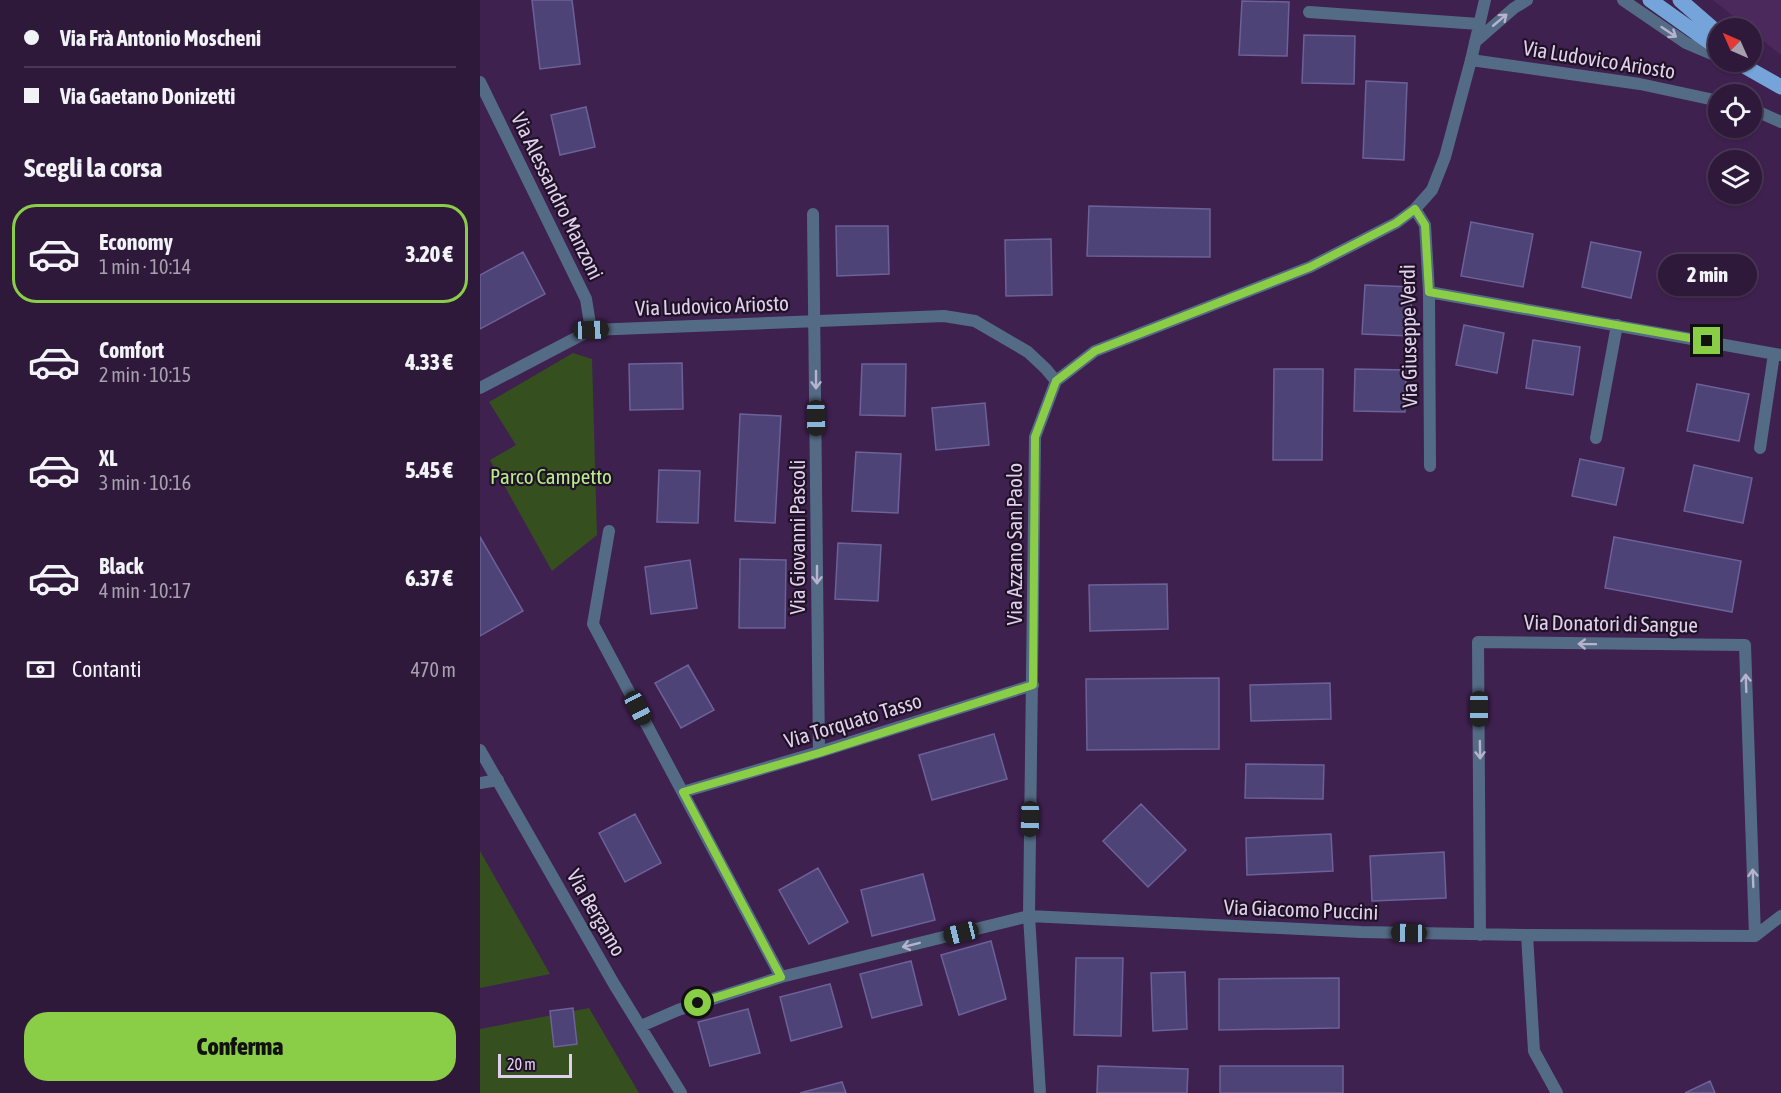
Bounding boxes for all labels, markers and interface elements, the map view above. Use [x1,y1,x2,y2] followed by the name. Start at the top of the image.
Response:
[1492,14,1508,27] one-way arrow
[1708,18,1762,72] north arrow
[1708,18,1762,204] map controls
[60,25,261,51] text: Via Frà Antonio Moscheni
[1660,26,1677,38] one-way arrow
[1521,35,1677,83] street label: Via Ludovico Ariosto
[60,83,235,109] text: Via Gaetano Donizetti
[1708,84,1762,138] button: locate
[507,108,609,283] street label: Via Alessandro Manzoni
[1708,150,1762,204] button: layers
[24,152,162,183] text: Scegli la corsa
[27,227,81,281] icon: car
[99,229,173,255] text: Economy
[405,241,453,267] text: 3.20 €
[1658,254,1756,296] callout: 2 min
[99,255,191,278] text: 1 min · 10:14
[1687,263,1728,286] text: 2 min
[1395,264,1421,408] street label: Via Giuseppe Verdi
[635,290,789,320] street label: Via Ludovico Ariosto
[573,320,609,340] car
[1693,327,1720,354] route end
[27,335,81,389] icon: car
[99,337,164,363] text: Comfort
[405,349,453,375] text: 4.33 €
[99,363,191,386] text: 2 min · 10:15
[810,370,822,390] one-way arrow
[807,400,825,436] car
[27,443,81,497] icon: car
[99,445,117,471] text: XL
[405,457,453,483] text: 5.45 €
[785,460,809,614] street label: Via Giovanni Pascoli
[1002,463,1026,625] street label: Via Azzano San Paolo
[490,464,612,488] park label: Parco Campetto
[99,471,191,494] text: 3 min · 10:16
[27,551,81,605] icon: car
[99,553,143,579] text: Black
[405,565,453,591] text: 6.37 €
[812,565,823,585] one-way arrow
[99,579,191,602] text: 4 min · 10:17
[1524,609,1698,637] street label: Via Donatori di Sangue
[1578,638,1598,649] one-way arrow
[24,653,57,686] icon: cash
[72,656,142,682] text: Contanti
[411,658,456,681] text: 470 m
[1741,673,1752,693] one-way arrow
[622,688,654,728] car
[781,688,924,752] street label: Via Torquato Tasso
[1470,691,1488,727] car
[1474,739,1485,759] one-way arrow
[1021,801,1039,837] car
[562,865,631,960] street label: Via Bergamo
[1748,868,1759,888] one-way arrow
[1223,894,1379,924] street label: Via Giacomo Puccini
[941,920,981,946] car
[1391,924,1427,942] car
[902,940,921,952] one-way arrow
[684,989,711,1016] route start
[24,1012,456,1081] button: Conferma
[498,1051,572,1078] scale bar
[507,1055,536,1073] text: 20 m

